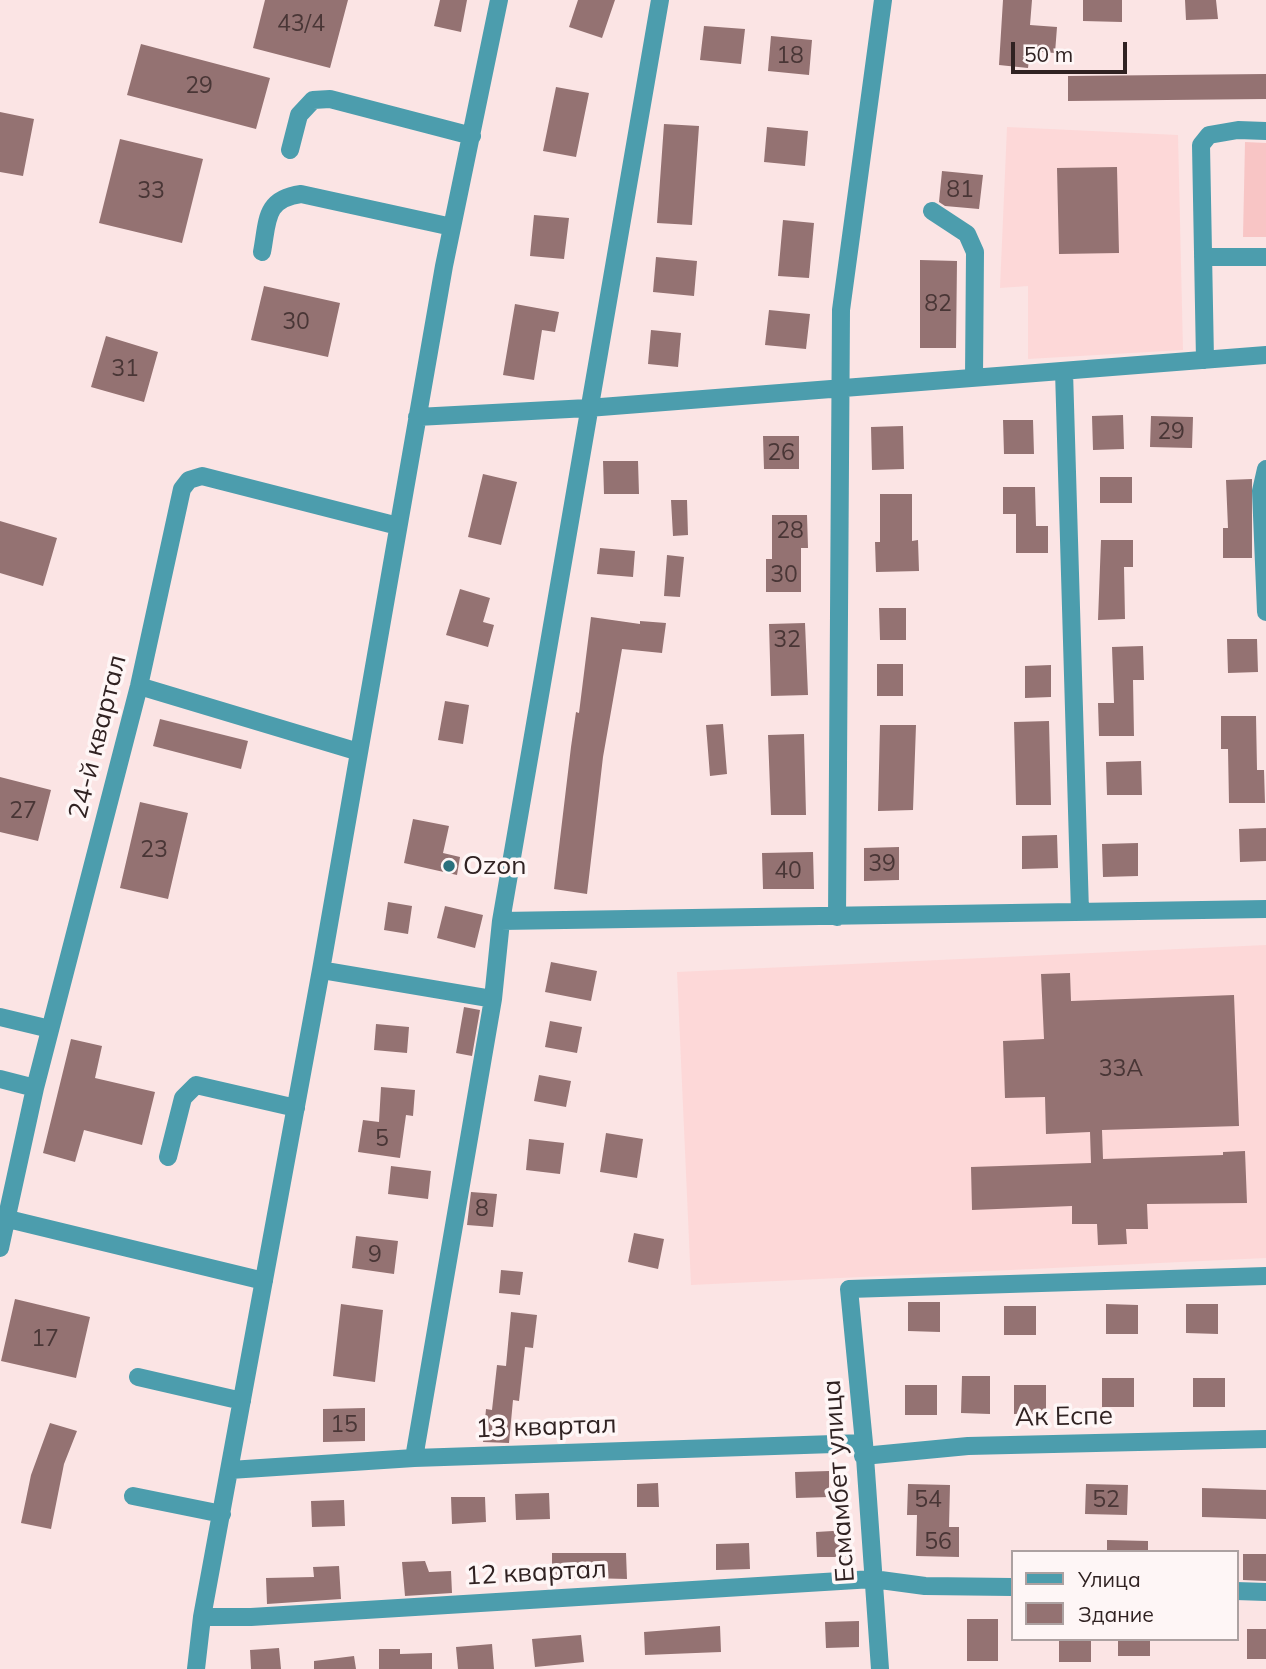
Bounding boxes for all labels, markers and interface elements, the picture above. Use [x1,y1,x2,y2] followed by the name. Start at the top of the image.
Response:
[277,10,325,38] house number: 43/4
[1014,28,1130,72] scale bar
[1024,41,1073,67] text: 50 m
[776,42,804,70] house number: 18
[185,72,213,100] house number: 29
[946,176,974,204] house number: 81
[137,177,165,205] house number: 33
[924,290,952,318] house number: 82
[282,308,310,336] house number: 30
[111,355,139,383] house number: 31
[1157,418,1185,446] house number: 29
[767,439,795,467] house number: 26
[776,517,804,545] house number: 28
[770,561,798,589] house number: 30
[773,626,801,654] house number: 32
[63,652,133,822] street label: 24-й квартал
[9,797,37,825] house number: 27
[140,836,168,864] house number: 23
[463,850,526,882] place label: Ozon
[868,850,896,878] house number: 39
[774,857,802,885] house number: 40
[441,858,457,874] marker: Ozon
[1099,1055,1143,1083] house number: 33А
[375,1125,389,1153] house number: 5
[475,1195,489,1223] house number: 8
[368,1241,382,1269] house number: 9
[31,1325,59,1353] house number: 17
[816,1379,862,1583] street label: Есмамбет улица
[1015,1401,1113,1433] street label: Ак Еспе
[475,1409,617,1445] street label: 13 квартал
[330,1411,358,1439] house number: 15
[914,1486,942,1514] house number: 54
[1092,1486,1120,1514] house number: 52
[924,1528,952,1556] house number: 56
[1010,1550,1238,1641] legend
[465,1554,607,1592] street label: 12 квартал
[1078,1566,1141,1592] text: Улица
[1078,1601,1154,1627] text: Здание

